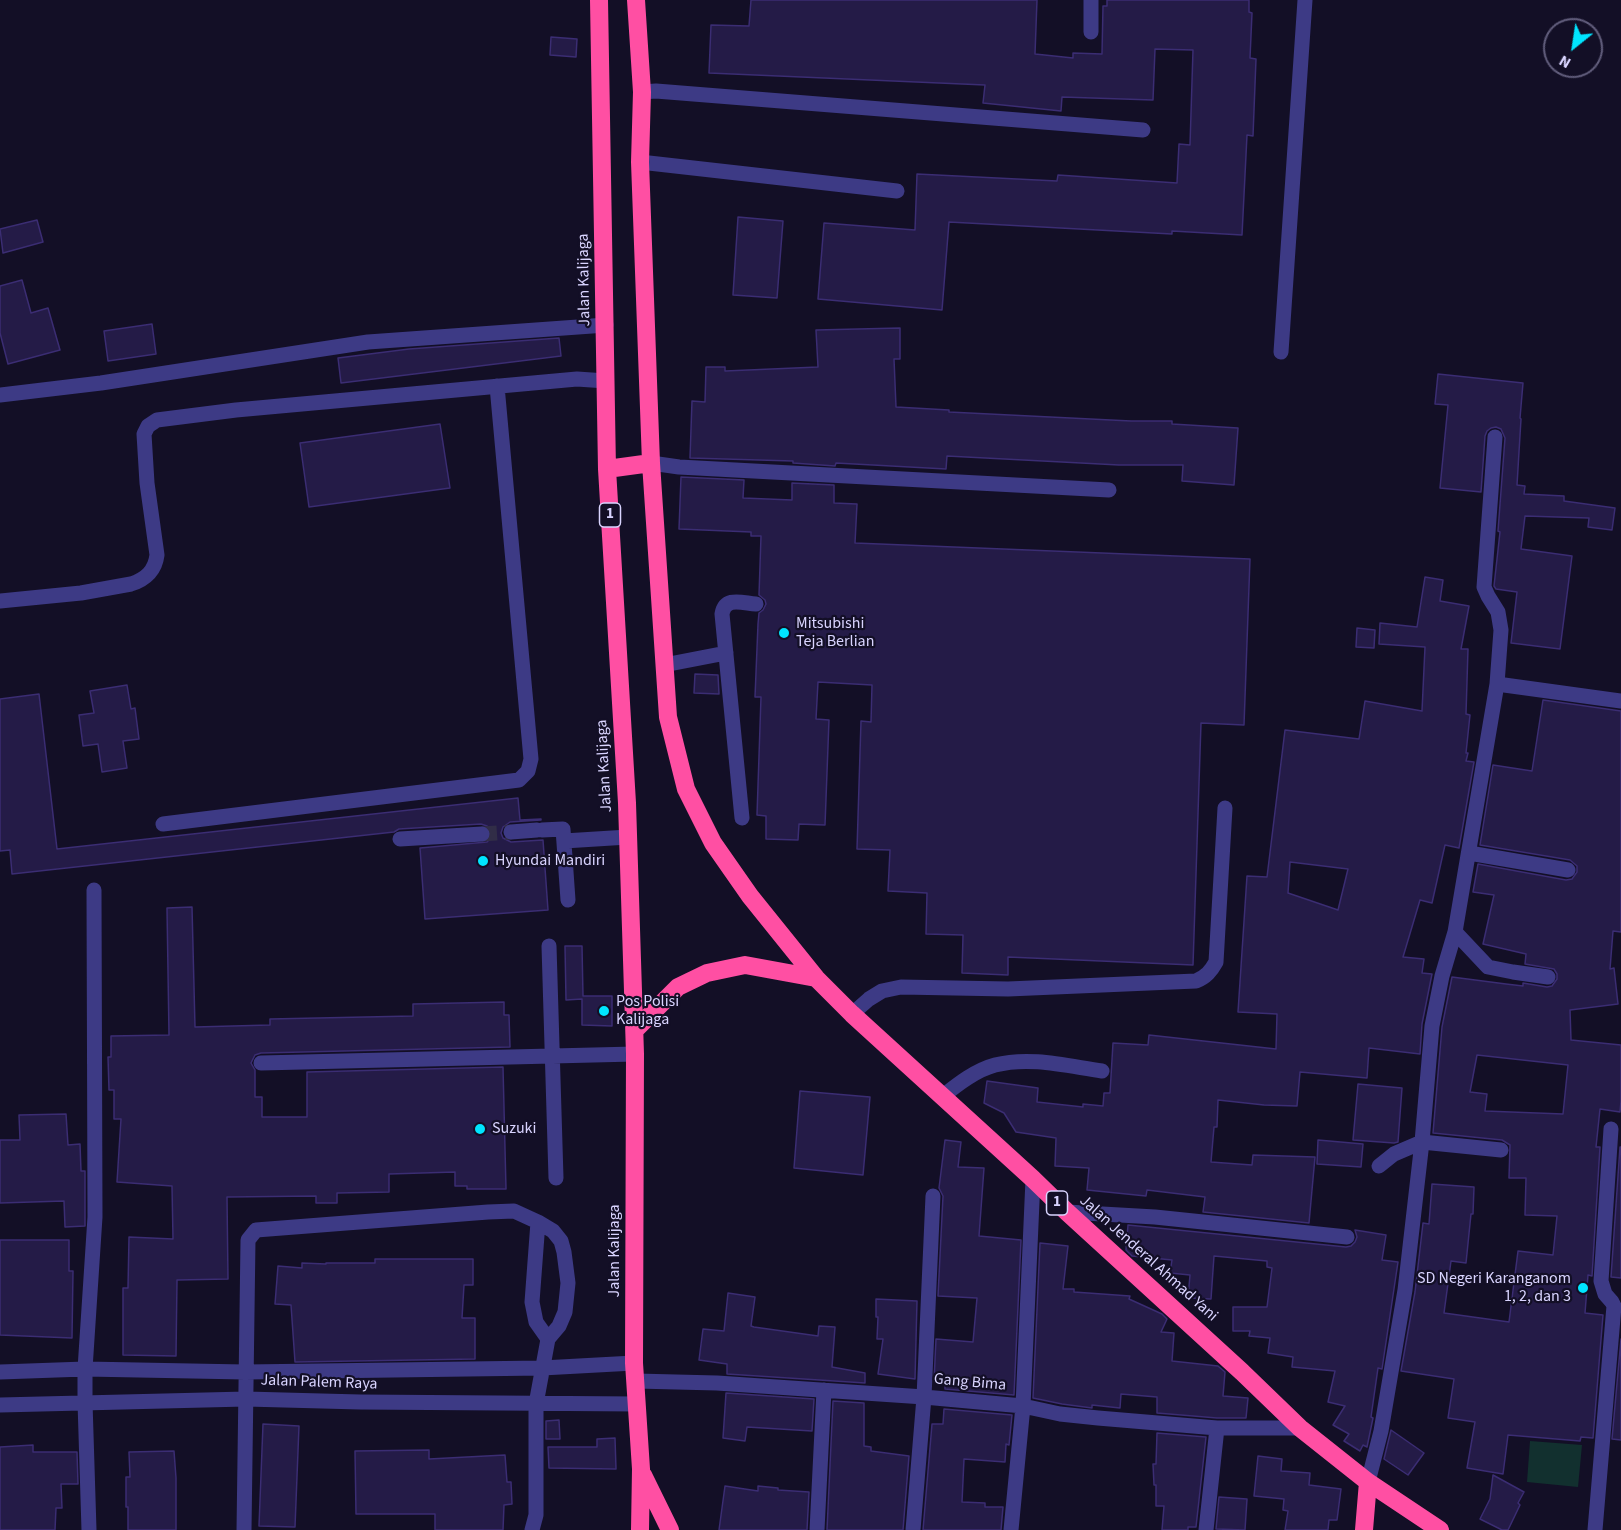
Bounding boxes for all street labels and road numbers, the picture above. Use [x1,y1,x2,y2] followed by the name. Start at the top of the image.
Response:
[575,233,595,327] street label: Jalan Kalijaga
[600,503,620,527] road number: 1
[593,719,617,813] street label: Jalan Kalijaga
[1046,1191,1068,1215] road number: 1
[1075,1192,1221,1326] street label: Jalan Jenderal Ahmad Yani
[605,1204,625,1298] street label: Jalan Kalijaga
[933,1370,1007,1396] street label: Gang Bima
[260,1371,378,1395] street label: Jalan Palem Raya

